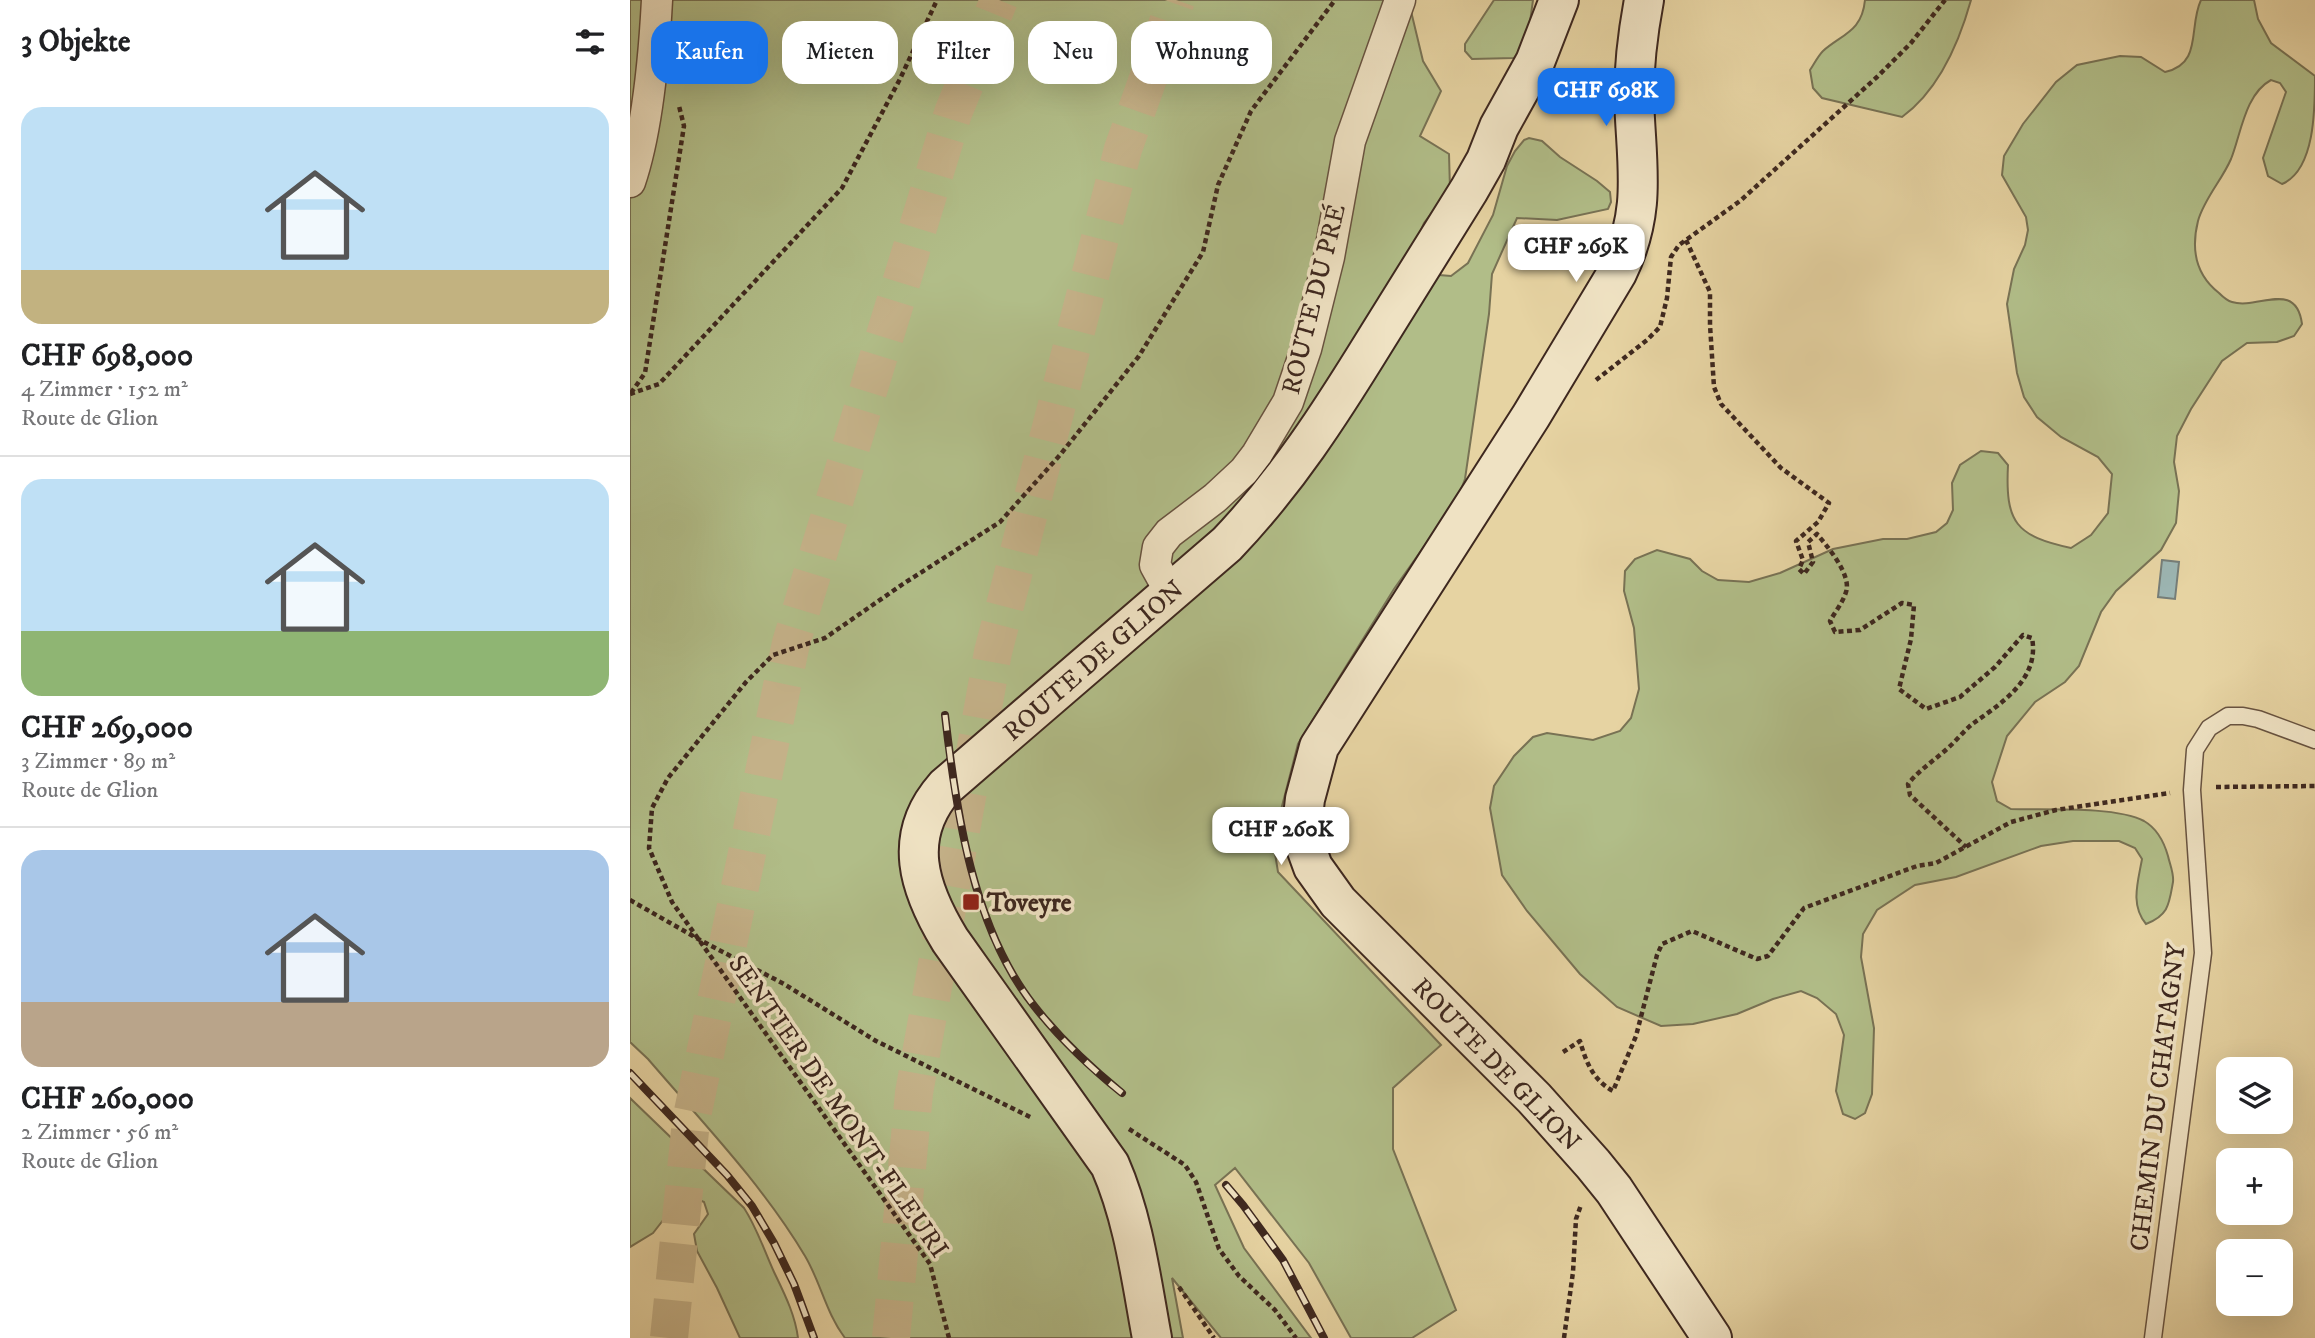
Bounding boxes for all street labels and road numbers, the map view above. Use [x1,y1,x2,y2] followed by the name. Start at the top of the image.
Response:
[1275,201,1354,398] street label: ROUTE DU PRÉ
[997,574,1191,749] street label: ROUTE DE GLION
[2123,941,2194,1253] street label: CHEMIN DU CHATAGNY
[720,949,955,1265] street label: SENTIER DE MONT-FLEURI
[1404,971,1587,1159] street label: ROUTE DE GLION

